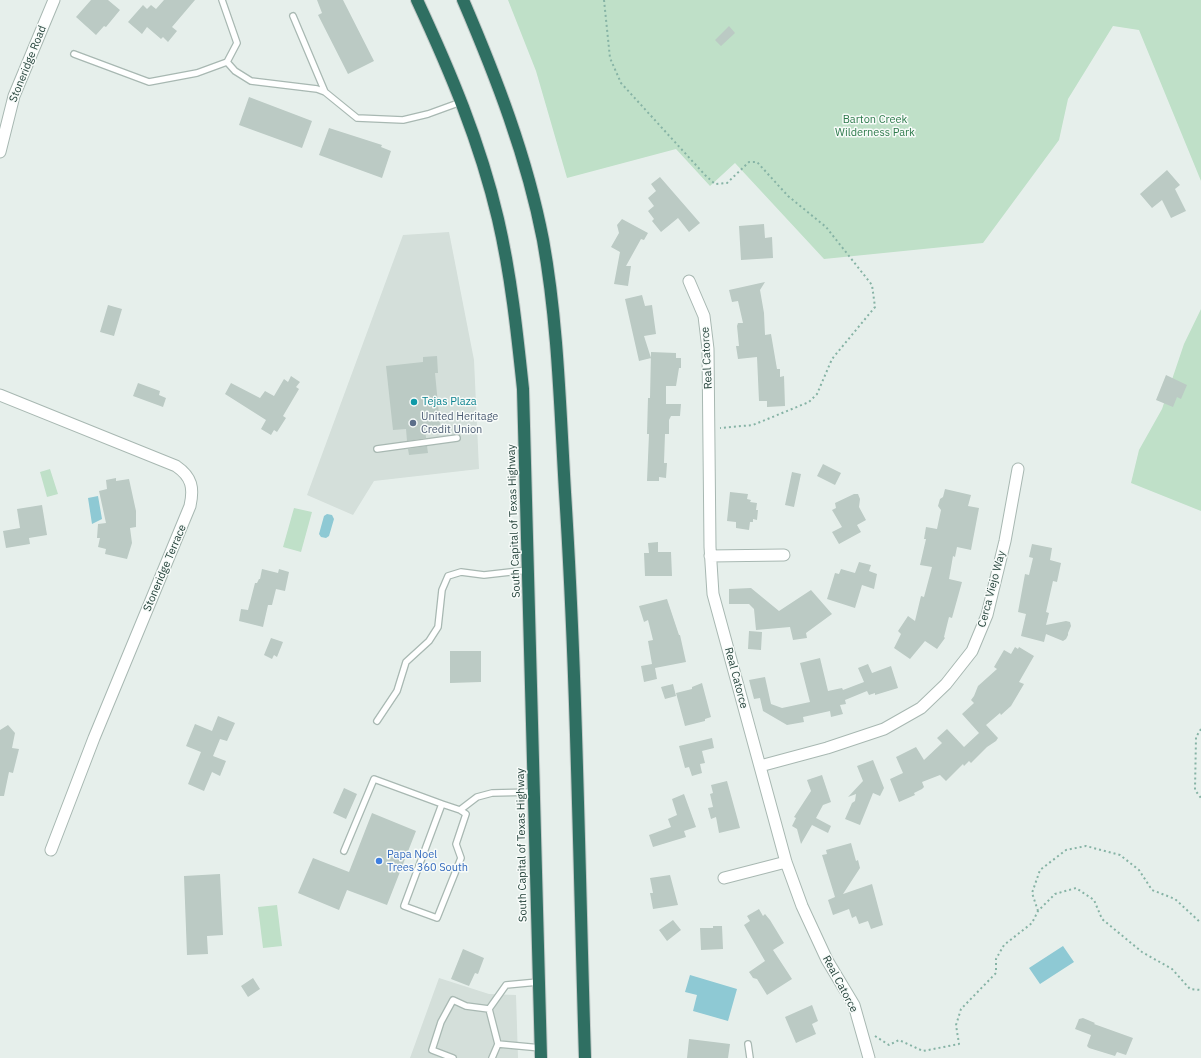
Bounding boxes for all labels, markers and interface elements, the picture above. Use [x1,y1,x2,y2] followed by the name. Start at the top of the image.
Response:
[7,24,49,104] street label: Stoneridge Road
[835,113,915,139] park label: Barton Creek Wilderness Park
[699,326,715,390] street label: Real Catorce
[422,395,477,409] place label: Tejas Plaza
[409,397,419,407] marker: Tejas Plaza
[421,410,498,436] place label: United Heritage Credit Union
[408,418,418,428] marker: United Heritage Credit Union
[505,444,523,598] street label: South Capital of Texas Highway
[141,523,189,613] street label: Stoneridge Terrace
[975,549,1009,629] street label: Cerca Viejo Way
[722,646,750,710] street label: Real Catorce
[514,768,530,922] street label: South Capital of Texas Highway
[387,848,468,874] place label: Papa Noel Trees 360 South
[374,856,384,866] marker: Papa Noel Trees 360 South
[819,953,861,1015] street label: Real Catorce

